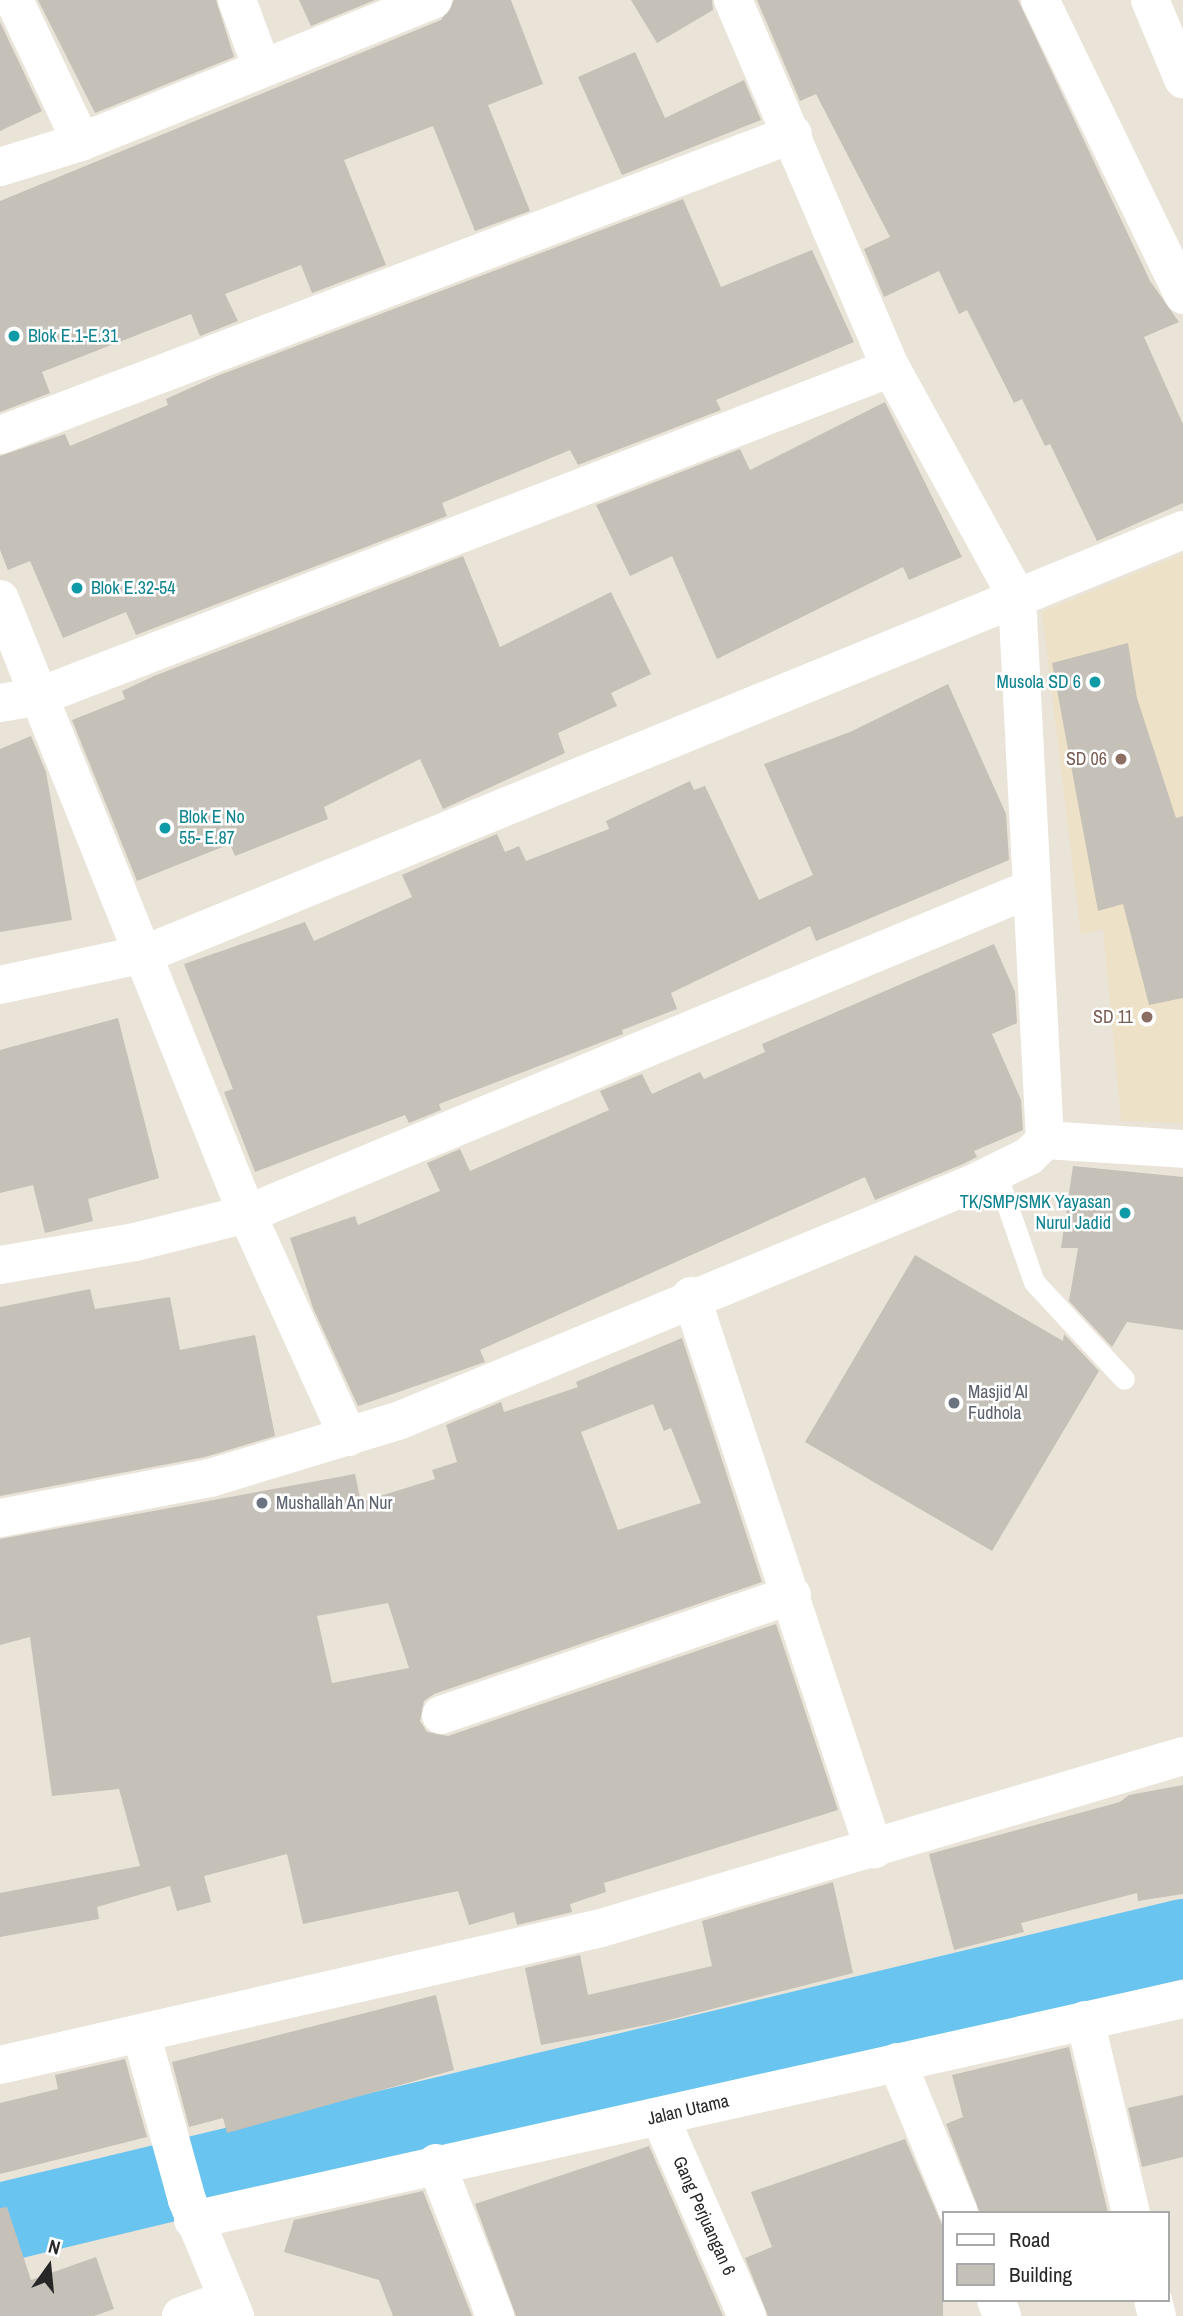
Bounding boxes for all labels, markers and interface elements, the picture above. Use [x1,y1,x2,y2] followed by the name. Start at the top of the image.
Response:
[28,325,118,347] place label: Blok E.1-E.31
[6,328,22,344] marker: Blok E.1-E.31
[91,577,176,599] place label: Blok E.32-54
[69,580,85,596] marker: Blok E.32-54
[997,671,1081,693] place label: Musola SD 6
[1087,674,1103,690] marker: Musola SD 6
[1066,748,1107,770] place label: SD 06
[1113,751,1129,767] marker: SD 06
[179,807,245,850] place label: Blok E No 55- E.87
[157,820,173,836] marker: Blok E No 55- E.87
[1093,1006,1133,1028] place label: SD 11
[1139,1009,1155,1025] marker: SD 11
[959,1192,1111,1234] place label: TK/SMP/SMK Yayasan Nurul Jadid
[1117,1205,1133,1221] marker: TK/SMP/SMK Yayasan Nurul Jadid
[968,1382,1029,1424] place label: Masjid Al Fudhola
[946,1395,962,1411] marker: Masjid Al Fudhola
[276,1492,393,1514] place label: Mushallah An Nur
[254,1495,270,1511] marker: Mushallah An Nur
[645,2090,731,2130] street label: Jalan Utama
[668,2153,740,2279] street label: Gang Perjuangan 6
[942,2211,1169,2302] legend
[1009,2225,1050,2254] text: Road
[14,2232,84,2302] north arrow
[46,2233,63,2261] text: N
[1009,2260,1072,2289] text: Building

